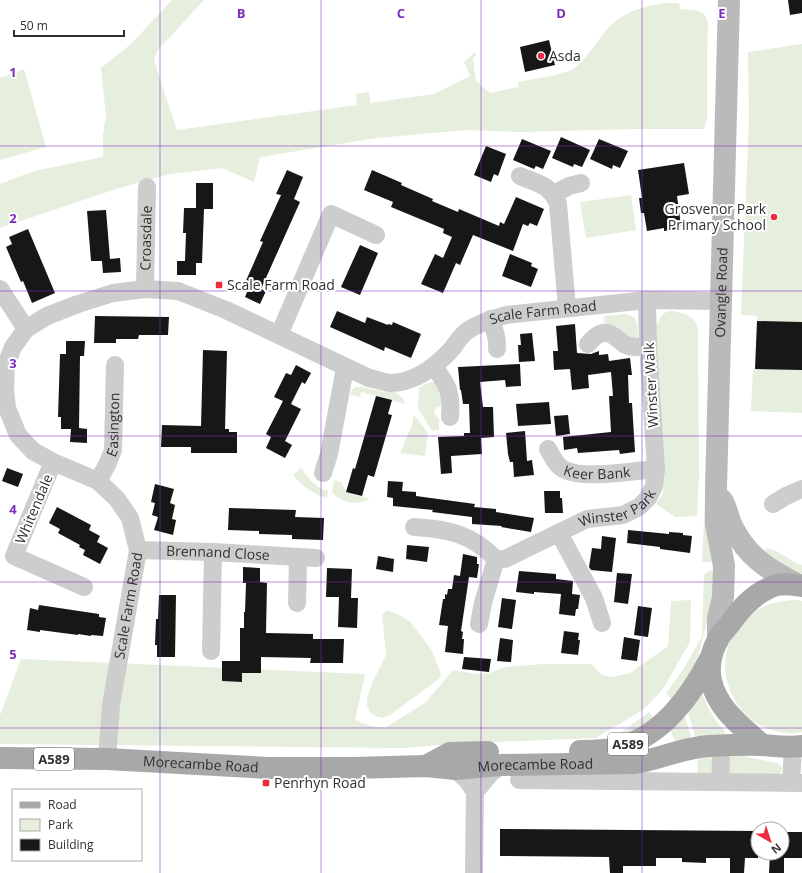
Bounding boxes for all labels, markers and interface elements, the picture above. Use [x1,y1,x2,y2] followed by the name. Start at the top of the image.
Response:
[237,4,246,22] text: B
[397,4,405,22] text: C
[556,4,566,22] text: D
[718,4,726,22] text: E
[14,12,124,38] scale bar
[20,17,48,34] text: 50 m
[549,46,581,65] place label: Asda
[536,51,546,61] marker: Asda
[9,63,17,81] text: 1
[665,199,767,234] place label: Grosvenor Park Primary School
[135,205,156,271] street label: Croasdale
[9,209,17,227] text: 2
[769,212,779,222] marker: Grosvenor Park Primary School
[710,247,731,338] street label: Ovangle Road
[227,275,335,294] place label: Scale Farm Road
[214,280,224,290] marker: Scale Farm Road
[487,295,597,329] street label: Scale Farm Road
[639,341,662,428] street label: Winster Walk
[9,354,17,372] text: 3
[101,392,123,459] street label: Easington
[561,460,632,483] street label: Keer Bank
[10,471,57,547] street label: Whitendale
[575,486,660,531] street label: Winster Park
[9,500,17,518] text: 4
[166,541,270,564] street label: Brennand Close
[109,551,146,660] street label: Scale Farm Road
[9,645,17,663] text: 5
[608,733,648,755] road number: A589
[34,748,74,770] road number: A589
[143,751,259,776] street label: Morecambe Road
[477,754,593,776] street label: Morecambe Road
[274,773,366,792] place label: Penrhyn Road
[261,778,271,788] marker: Penrhyn Road
[12,789,142,861] legend
[48,796,77,813] text: Road
[48,816,74,833] text: Park
[750,821,790,861] north arrow
[48,836,94,853] text: Building
[768,841,785,858] text: N

